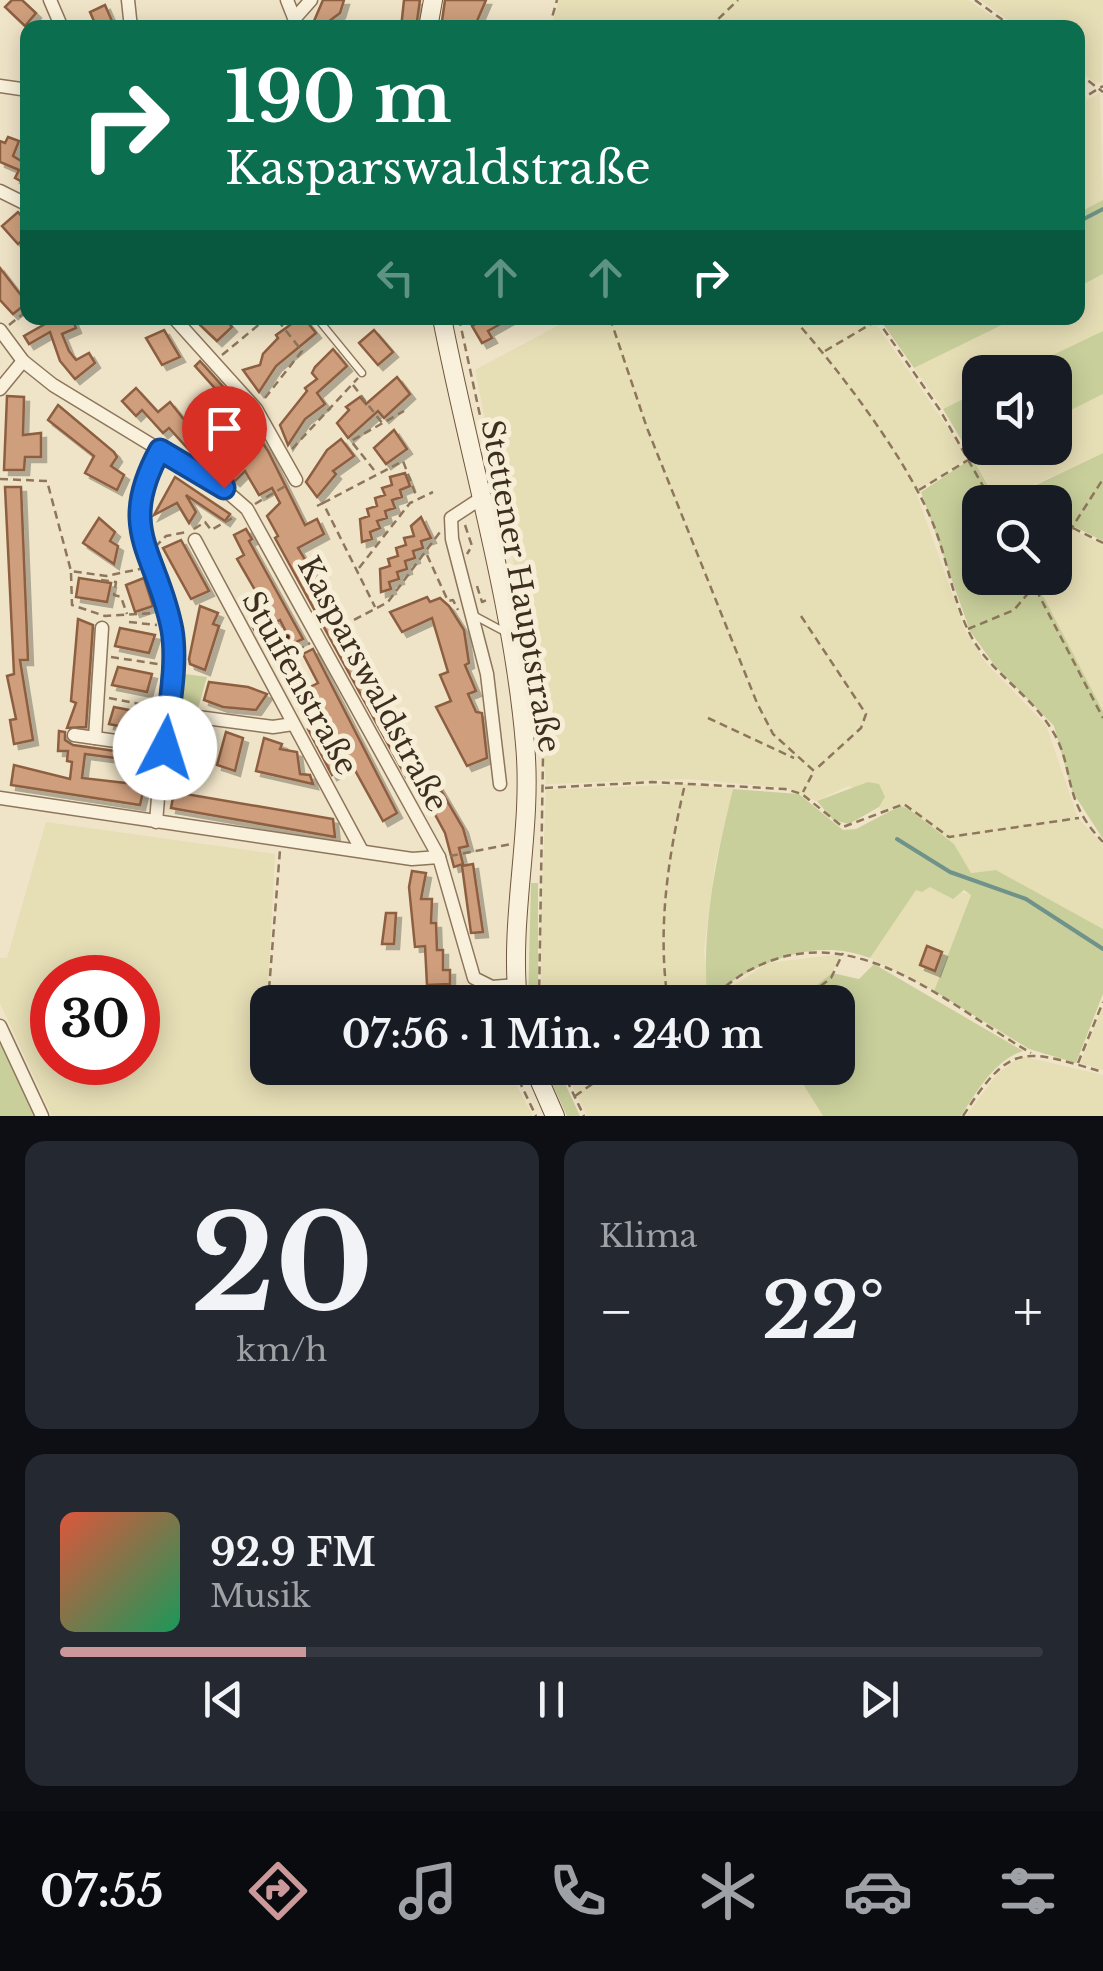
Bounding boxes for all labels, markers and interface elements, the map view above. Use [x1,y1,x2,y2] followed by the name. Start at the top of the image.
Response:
[225,54,452,141] text: 190 m
[60,60,190,190] icon: right
[225,140,651,196] text: Kasparswaldstraße
[368,250,423,305] icon: left
[473,250,528,305] icon: ahead
[578,250,633,305] icon: ahead
[683,250,738,305] icon: right
[962,355,1072,595] map controls
[962,355,1072,465] button: sound
[182,386,267,489] pin
[197,401,252,456] icon: arrive
[473,417,569,755] street label: Stettener Hauptstraße
[962,485,1072,595] button: search
[290,550,456,818] street label: Kasparswaldstraße
[234,585,366,781] street label: Stuifenstraße
[113,696,217,800] position arrow
[30,955,160,1085] speed limit sign: 30
[342,1011,763,1058] text: 07:56 · 1 Min. · 240 m
[191,1184,373,1345] text: 20
[599,1216,697,1256] text: Klima
[762,1265,885,1358] text: 22°
[599,1278,634,1346] text: −
[1013,1278,1043,1346] text: +
[237,1330,327,1370] text: km/h
[210,1529,376,1576] text: 92.9 FM
[210,1576,311,1616] text: Musik
[196,1672,251,1727] icon: previous
[524,1672,579,1727] icon: pause
[852,1672,907,1727] icon: next
[243,1856,313,1926] icon: directions
[393,1856,463,1926] icon: music
[543,1856,613,1926] icon: phone
[693,1856,763,1926] icon: climate
[843,1856,913,1926] icon: car
[993,1856,1063,1926] icon: filters
[40,1863,163,1919] text: 07:55

